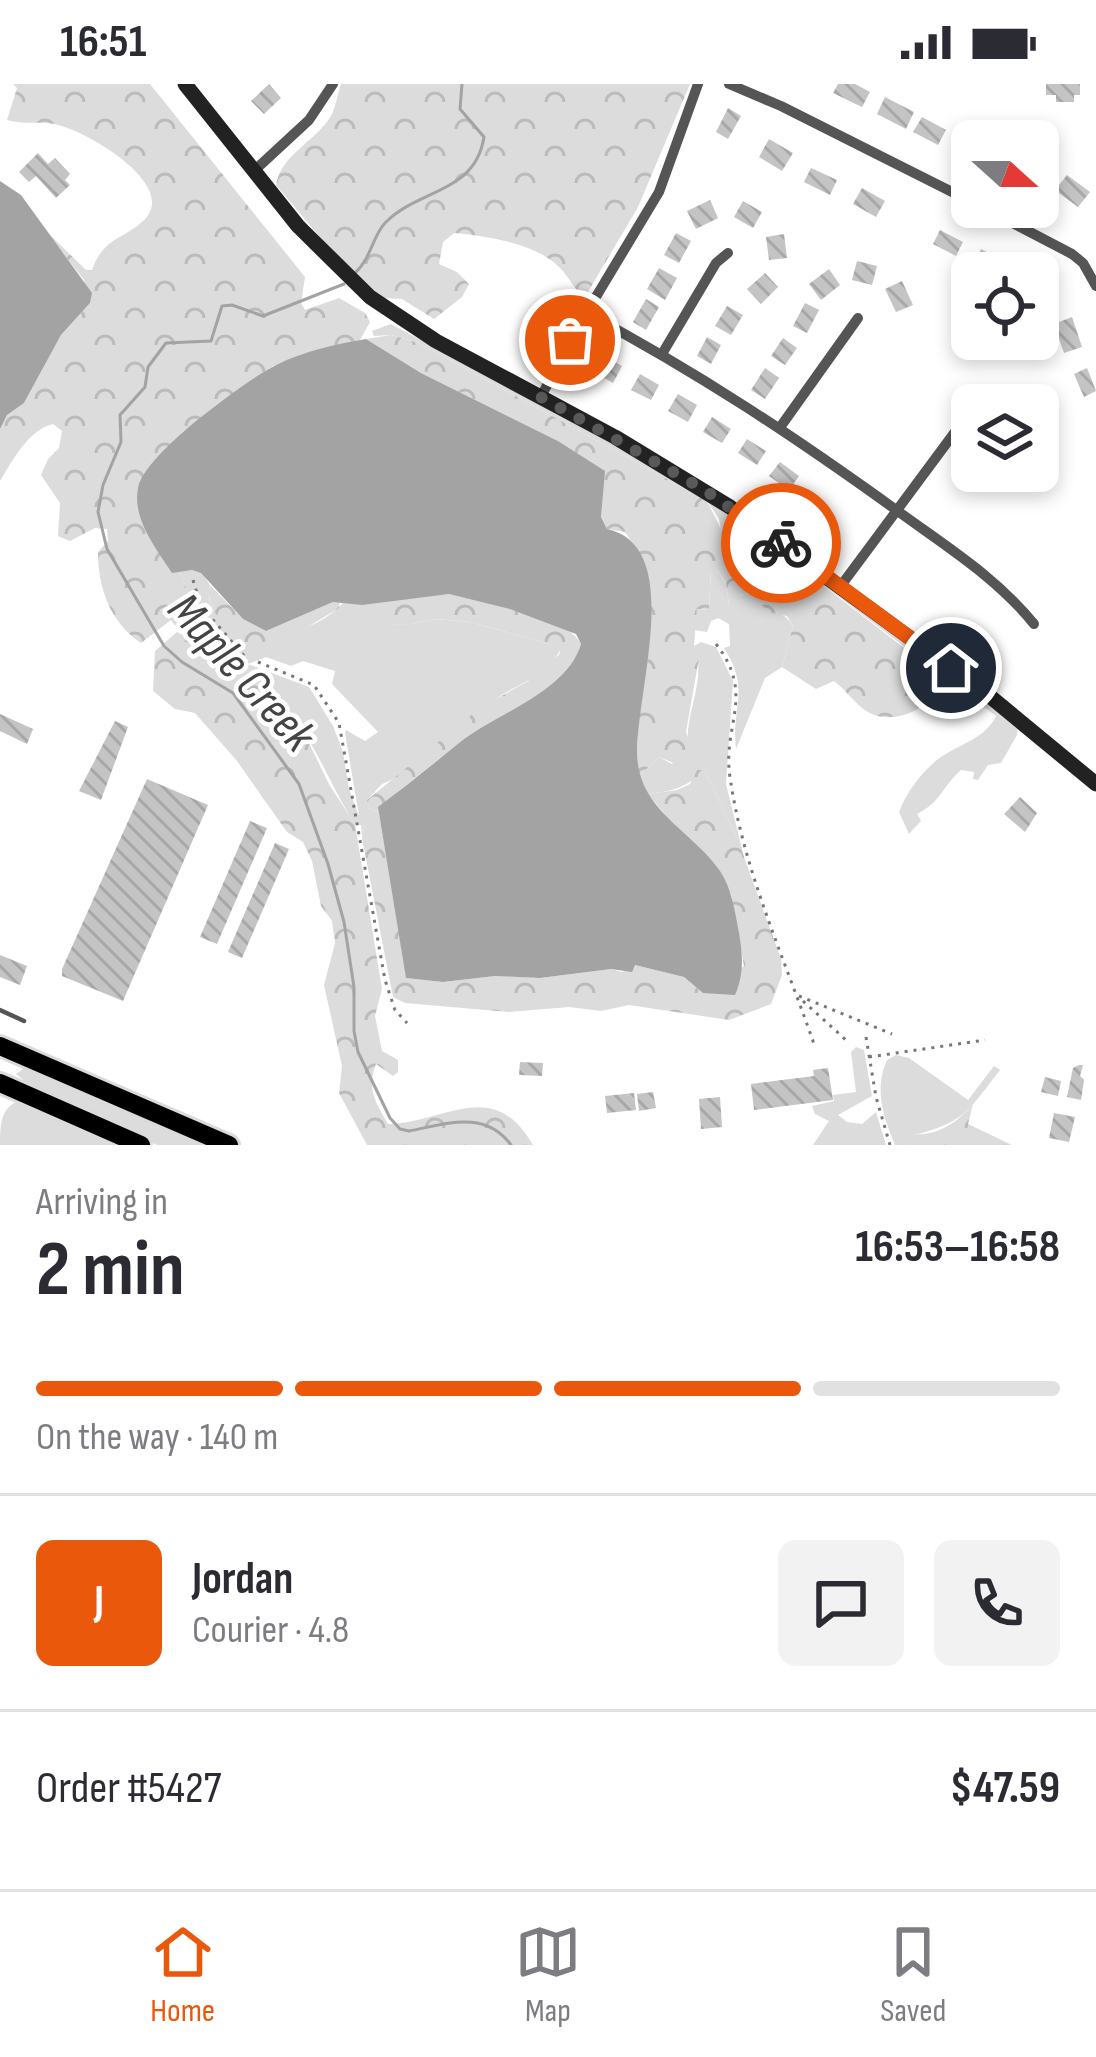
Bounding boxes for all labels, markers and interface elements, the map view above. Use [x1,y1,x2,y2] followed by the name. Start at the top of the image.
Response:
[60,15,146,70] text: 16:51
[951,120,1059,228] north arrow
[951,120,1059,492] map controls
[951,252,1059,360] button: locate
[519,289,621,391] pin
[537,307,603,373] icon: bag
[951,384,1059,492] button: layers
[721,483,841,603] courier
[748,510,814,576] icon: bike
[156,582,328,765] water label: Maple Creek
[900,617,1002,719] pin
[918,635,984,701] icon: home
[36,1179,168,1226] text: Arriving in
[855,1220,1060,1275] text: 16:53–16:58
[36,1224,185,1317] text: 2 min
[36,1414,278,1461] text: On the way · 140 m
[778,1540,904,1666] button: chat
[934,1540,1060,1666] button: phone
[192,1552,293,1607] text: Jordan
[94,1575,104,1630] text: J
[192,1607,349,1654] text: Courier · 4.8
[36,1761,222,1816] text: Order #5427
[950,1761,1060,1816] text: $47.59
[150,1919,216,2031] tab: Home
[515,1919,581,2031] tab: Map
[880,1919,946,2031] tab: Saved

